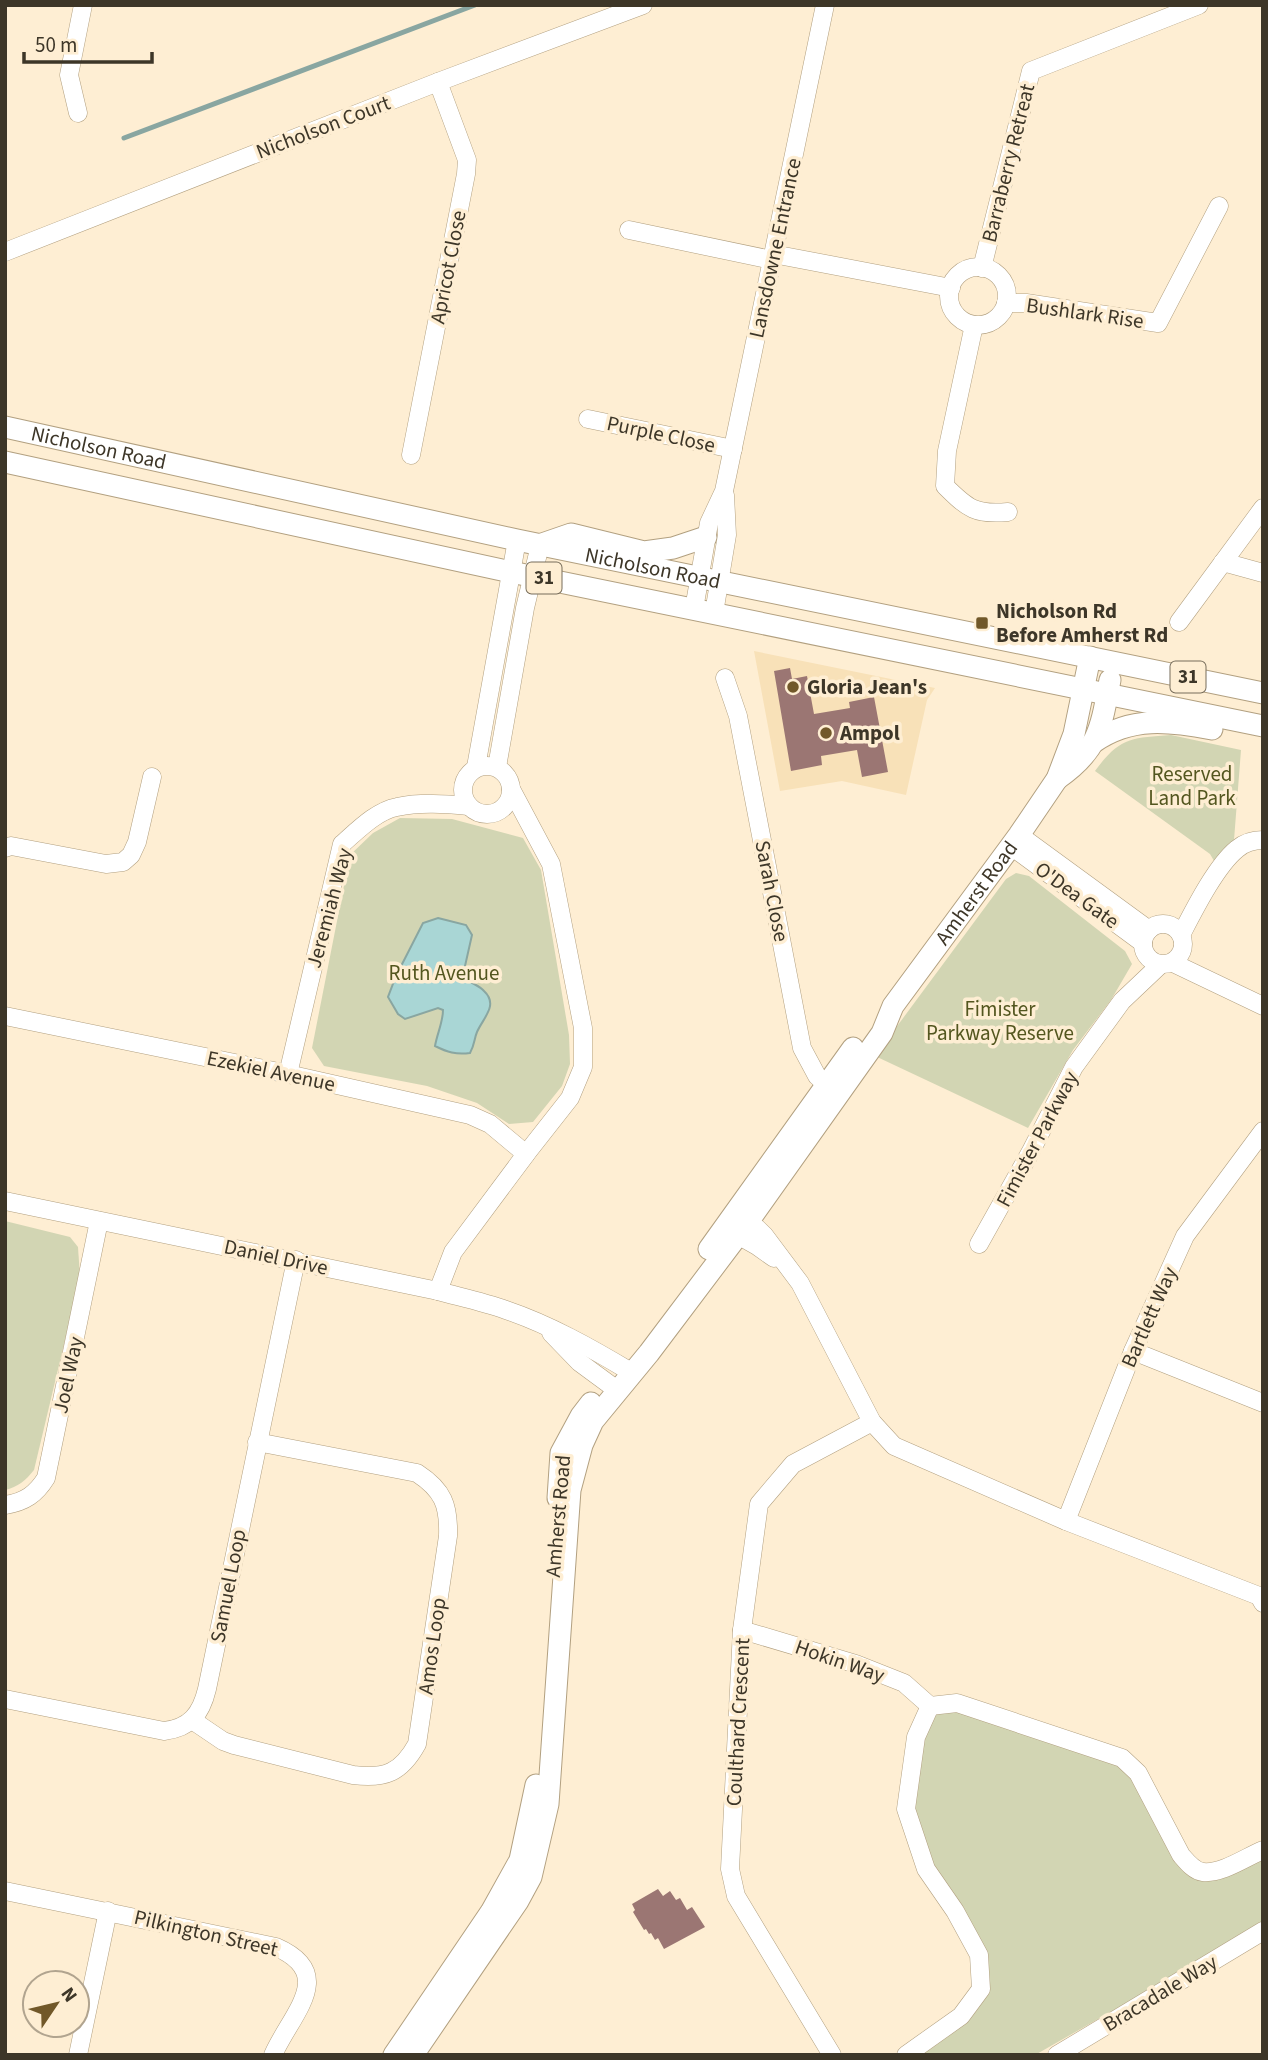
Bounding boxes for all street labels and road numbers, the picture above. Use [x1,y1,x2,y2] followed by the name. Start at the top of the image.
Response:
[974,81,1042,245] street label: Barraberry Retreat
[252,88,394,166] street label: Nicholson Court
[741,155,809,341] street label: Lansdowne Entrance
[422,208,474,326] street label: Apricot Close
[1024,290,1146,336] street label: Bushlark Rise
[604,408,718,460] street label: Purple Close
[28,418,169,477] street label: Nicholson Road
[582,539,723,596] street label: Nicholson Road
[526,562,562,594] road number: 31
[1170,662,1206,692] road number: 31
[928,835,1025,951] street label: Amherst Road
[747,838,797,944] street label: Sarah Close
[299,844,359,971] street label: Jeremiah Way
[1029,854,1125,936] street label: O'Dea Gate
[204,1043,338,1099] street label: Ezekiel Avenue
[989,1066,1085,1212] street label: Fimister Parkway
[221,1231,331,1283] street label: Daniel Drive
[1113,1262,1185,1372] street label: Bartlett Way
[45,1334,91,1416] street label: Joel Way
[538,1454,578,1578] street label: Amherst Road
[202,1527,254,1645] street label: Samuel Loop
[410,1596,454,1696] street label: Amos Loop
[791,1632,889,1690] street label: Hokin Way
[719,1637,757,1807] street label: Coulthard Crescent
[131,1902,281,1964] street label: Pilkington Street
[1097,1947,1223,2039] street label: Bracadale Way

